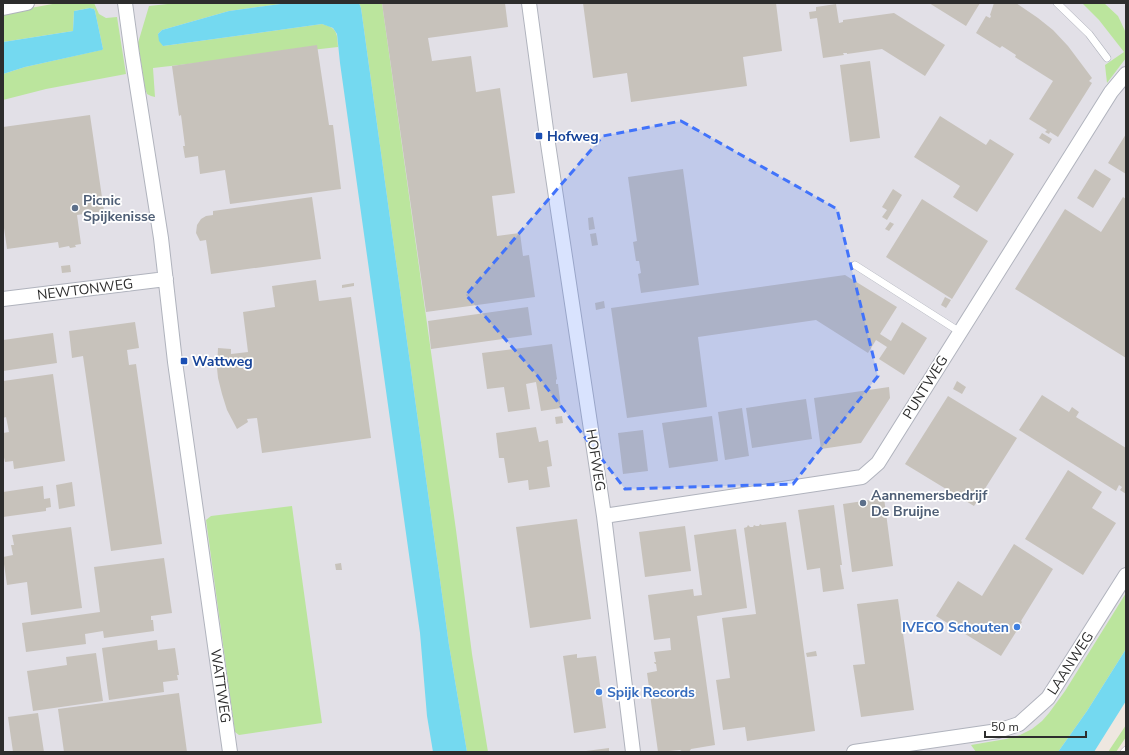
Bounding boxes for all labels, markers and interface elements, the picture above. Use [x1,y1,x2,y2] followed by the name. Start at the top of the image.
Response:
[547,127,599,146] place label: Hofweg
[534,131,544,141] marker: Hofweg
[83,191,156,226] place label: Picnic Spijkenisse
[70,203,80,213] marker: Picnic Spijkenisse
[36,274,134,305] street label: NEWTONWEG
[192,352,253,371] place label: Wattweg
[898,352,952,423] street label: PUNTWEG
[179,356,189,366] marker: Wattweg
[581,428,610,493] street label: HOFWEG
[871,486,988,521] place label: Aannemersbedrijf De Bruijne
[858,498,868,508] marker: Aannemersbedrijf De Bruijne
[902,618,1009,637] place label: IVECO Schouten
[1012,622,1022,632] marker: IVECO Schouten
[1043,628,1098,699] street label: LAANWEG
[206,648,235,724] street label: WATTWEG
[607,683,695,702] place label: Spijk Records
[594,687,604,697] marker: Spijk Records
[985,713,1086,739] scale bar
[991,719,1019,735] text: 50 m

